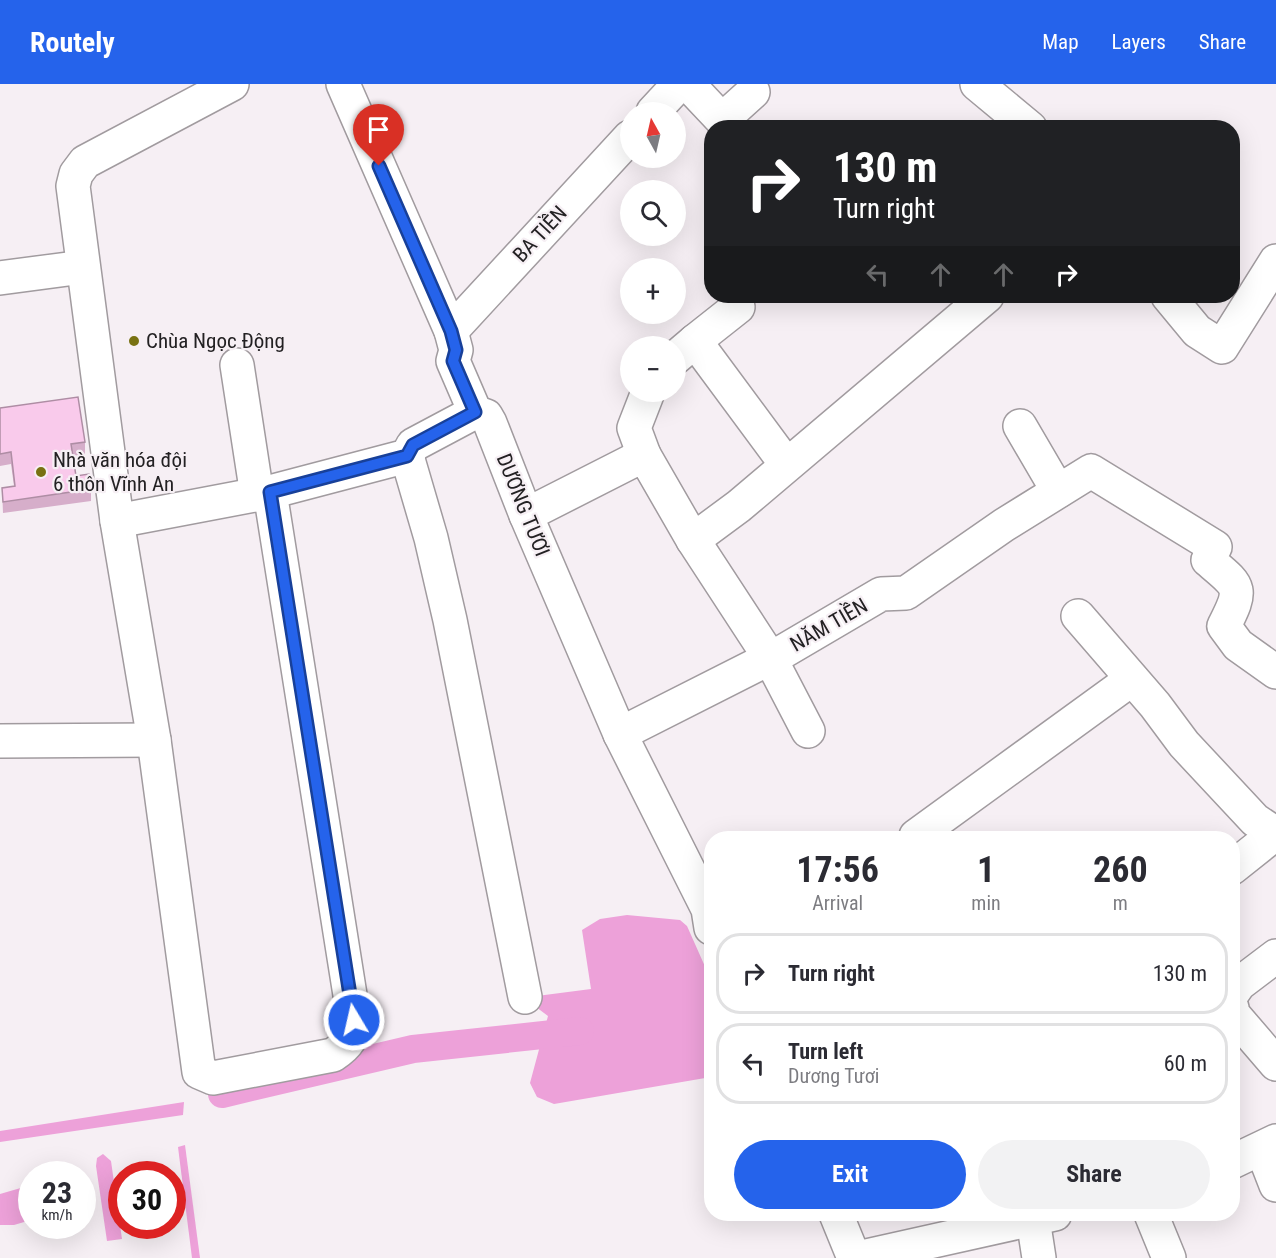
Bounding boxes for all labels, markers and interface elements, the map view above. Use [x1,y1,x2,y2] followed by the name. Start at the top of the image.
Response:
[30,26,115,59] text: Routely
[1042,30,1079,54] text: Map
[1112,30,1166,54] text: Layers
[1199,30,1246,54] text: Share
[620,102,686,168] north arrow
[620,102,686,402] map controls
[353,104,404,166] pin
[362,113,395,146] icon: arrive
[833,143,938,192] text: 130 m
[734,144,812,222] icon: right
[620,180,686,246] button: search
[833,193,935,225] text: Turn right
[507,200,572,267] street label: BA TIỀN
[620,258,686,324] button: +
[861,258,894,291] icon: left
[924,258,957,291] icon: ahead
[987,258,1020,291] icon: ahead
[1050,258,1083,291] icon: right
[146,329,285,353] place label: Chùa Ngọc Động
[127,334,141,348] marker: Chùa Ngọc Động
[620,336,686,402] button: −
[53,448,187,496] place label: Nhà văn hóa đội 6 thôn Vĩnh An
[492,450,554,560] street label: DƯƠNG TƯƠI
[34,465,48,479] marker: Nhà văn hóa đội 6 thôn Vĩnh An
[786,592,872,657] street label: NĂM TIỀN
[796,849,879,891] text: 17:56
[977,849,995,891] text: 1
[1093,849,1148,891] text: 260
[812,891,863,915] text: Arrival
[971,891,1001,915] text: min
[1113,891,1128,915] text: m
[737,957,770,990] icon: right
[788,961,875,986] text: Turn right
[1153,961,1207,986] text: 130 m
[322,988,386,1052] position arrow
[788,1039,863,1064] text: Turn left
[737,1047,770,1080] icon: left
[1164,1051,1207,1076] text: 60 m
[788,1064,879,1088] text: Dương Tươi
[734,1140,966,1209] button: Exit
[978,1140,1210,1209] button: Share
[108,1161,186,1239] speed limit sign: 30
[42,1175,72,1210] text: 23
[42,1206,72,1224] text: km/h

